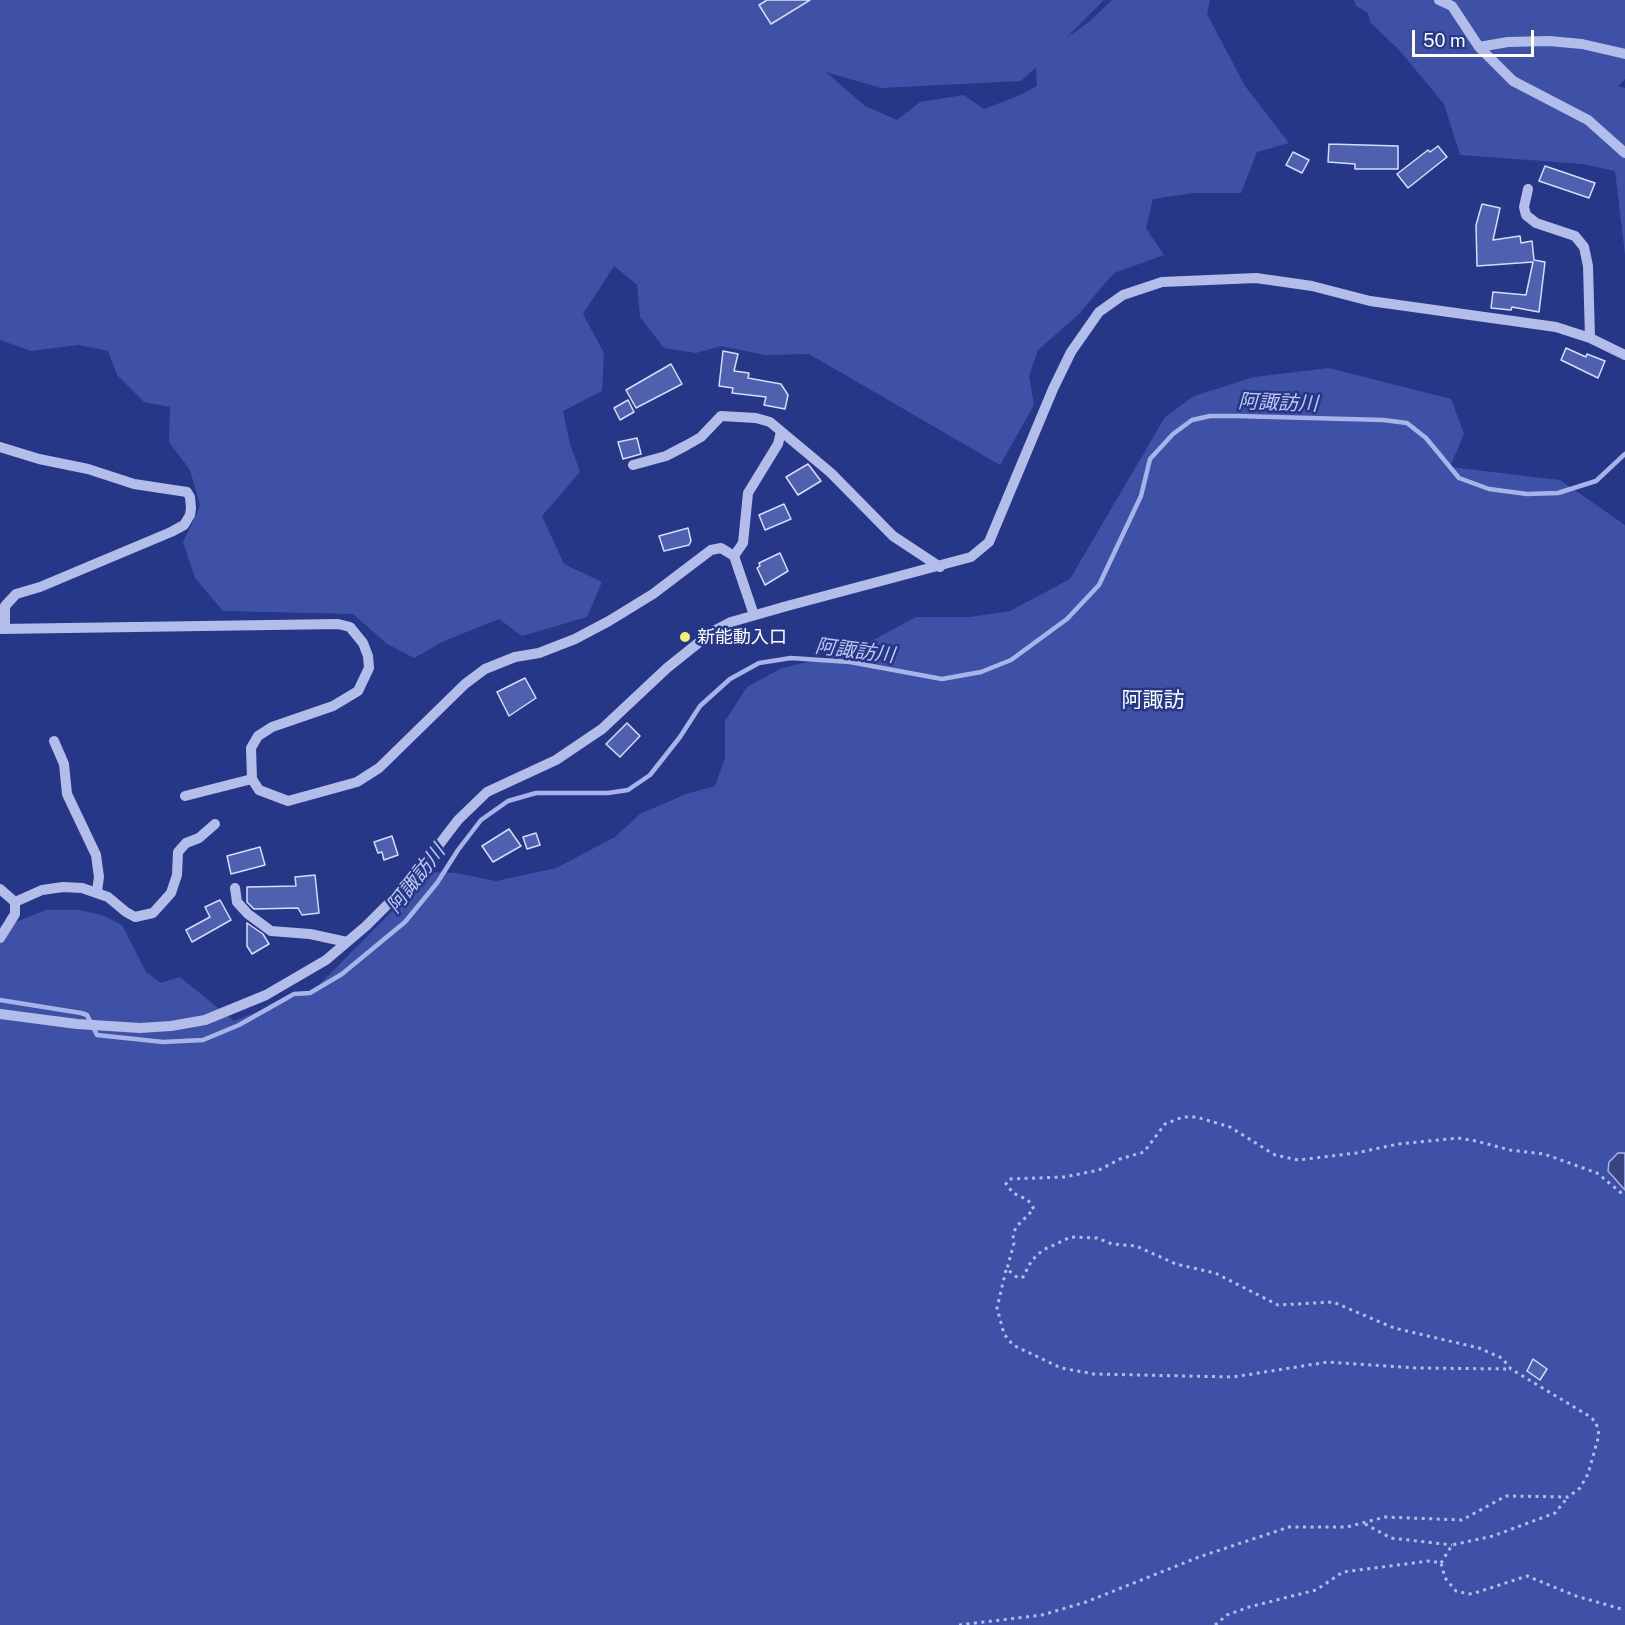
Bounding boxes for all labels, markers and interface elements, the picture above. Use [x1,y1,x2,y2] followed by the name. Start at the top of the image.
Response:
[1415,18,1536,56] scale bar
[1423,30,1466,51] text: 50 m
[1238,390,1318,416] water label: 阿諏訪川
[697,626,787,648] place label: 新能動入口
[678,630,692,644] marker: 新能動入口
[814,634,896,668] water label: 阿諏訪川
[1122,688,1184,714] district label: 阿諏訪
[382,840,450,918] water label: 阿諏訪川

